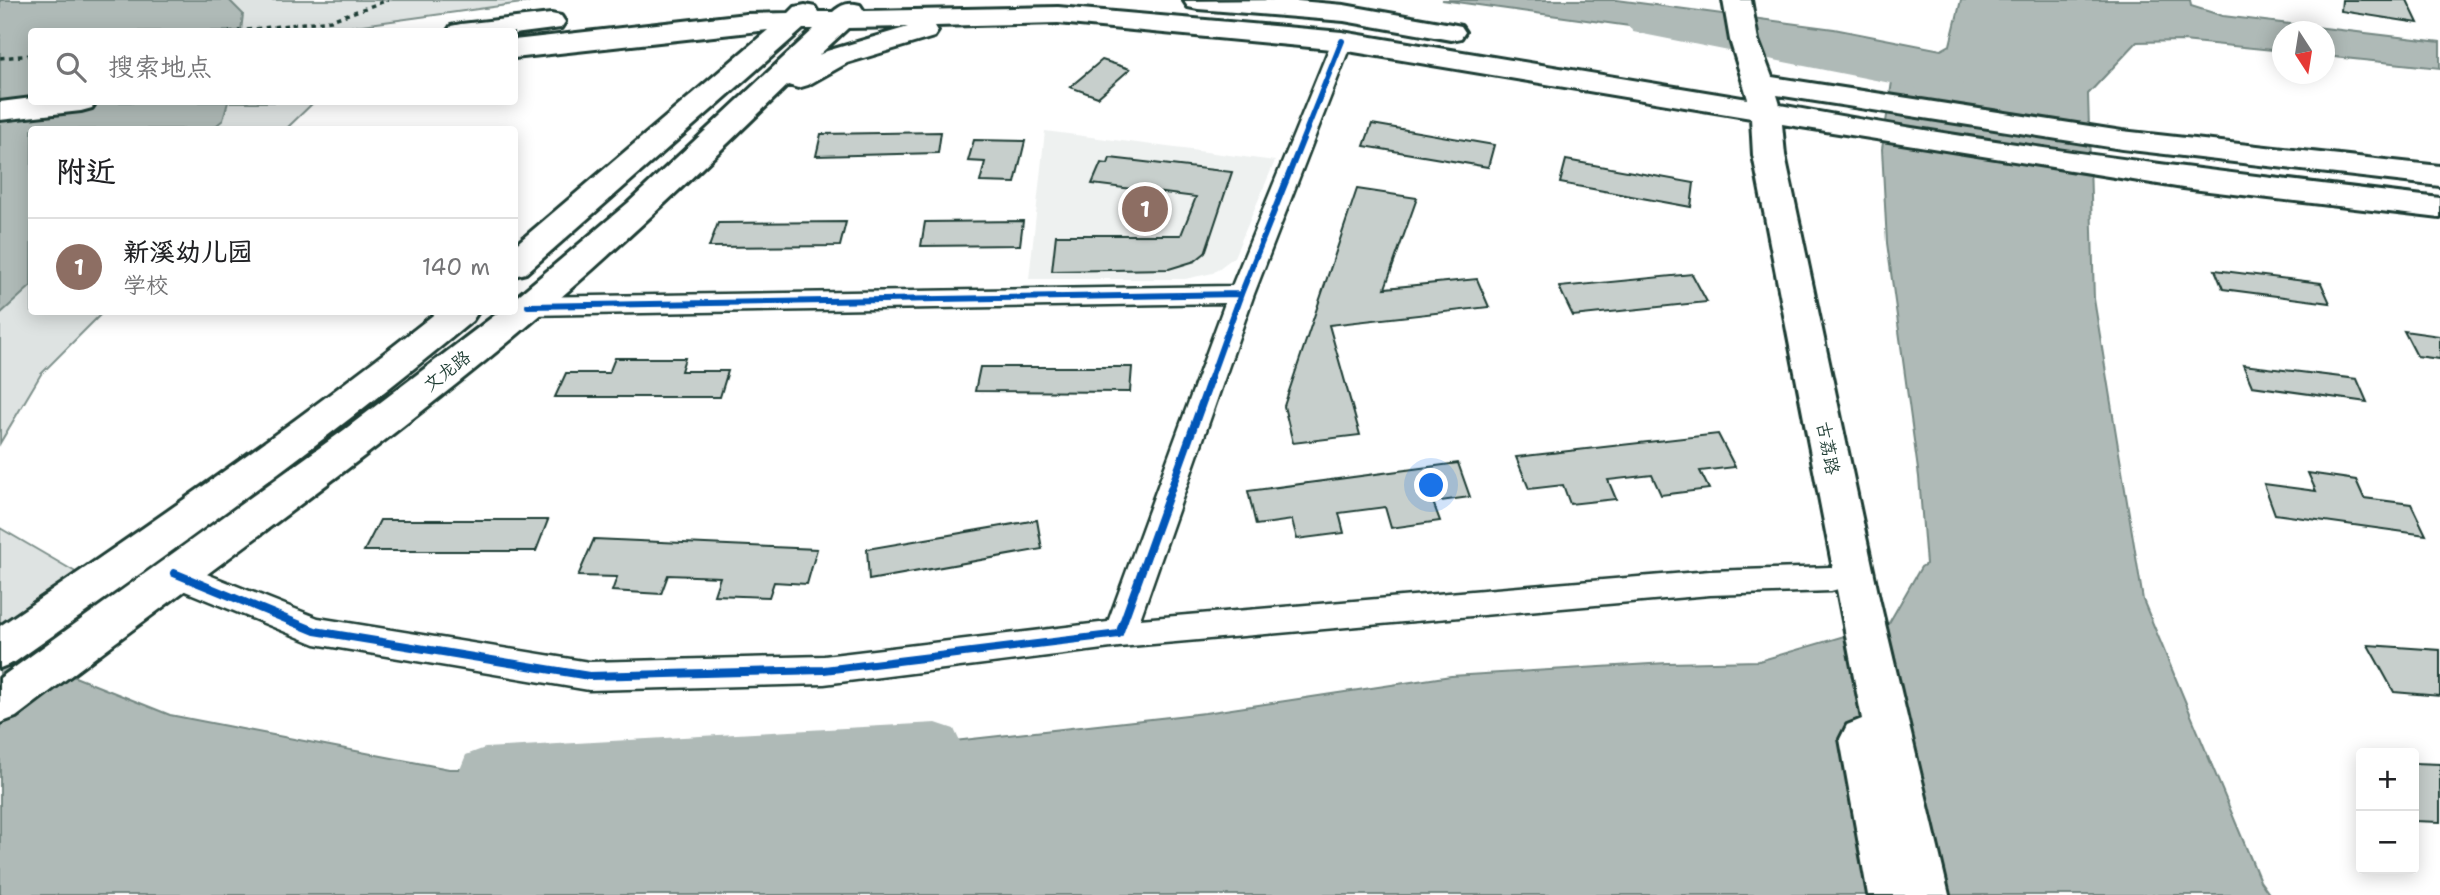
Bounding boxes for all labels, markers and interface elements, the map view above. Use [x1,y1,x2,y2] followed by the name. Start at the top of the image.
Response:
[2272,21,2335,84] north arrow
[28,28,518,105] search box
[52,48,90,86] icon: search
[108,49,212,84] text: 搜索地点
[56,151,116,192] text: 附近
[1122,183,1168,235] pin: 1
[123,234,253,269] text: 新溪幼儿园
[74,252,84,282] text: 1
[422,252,490,282] text: 140 m
[123,270,169,300] text: 学校
[418,345,476,397] street label: 文龙路
[1811,419,1845,477] street label: 古荔路
[1414,468,1448,502] your location
[2356,748,2419,874] map controls
[2356,748,2419,811] button: +
[2356,811,2419,874] button: −

